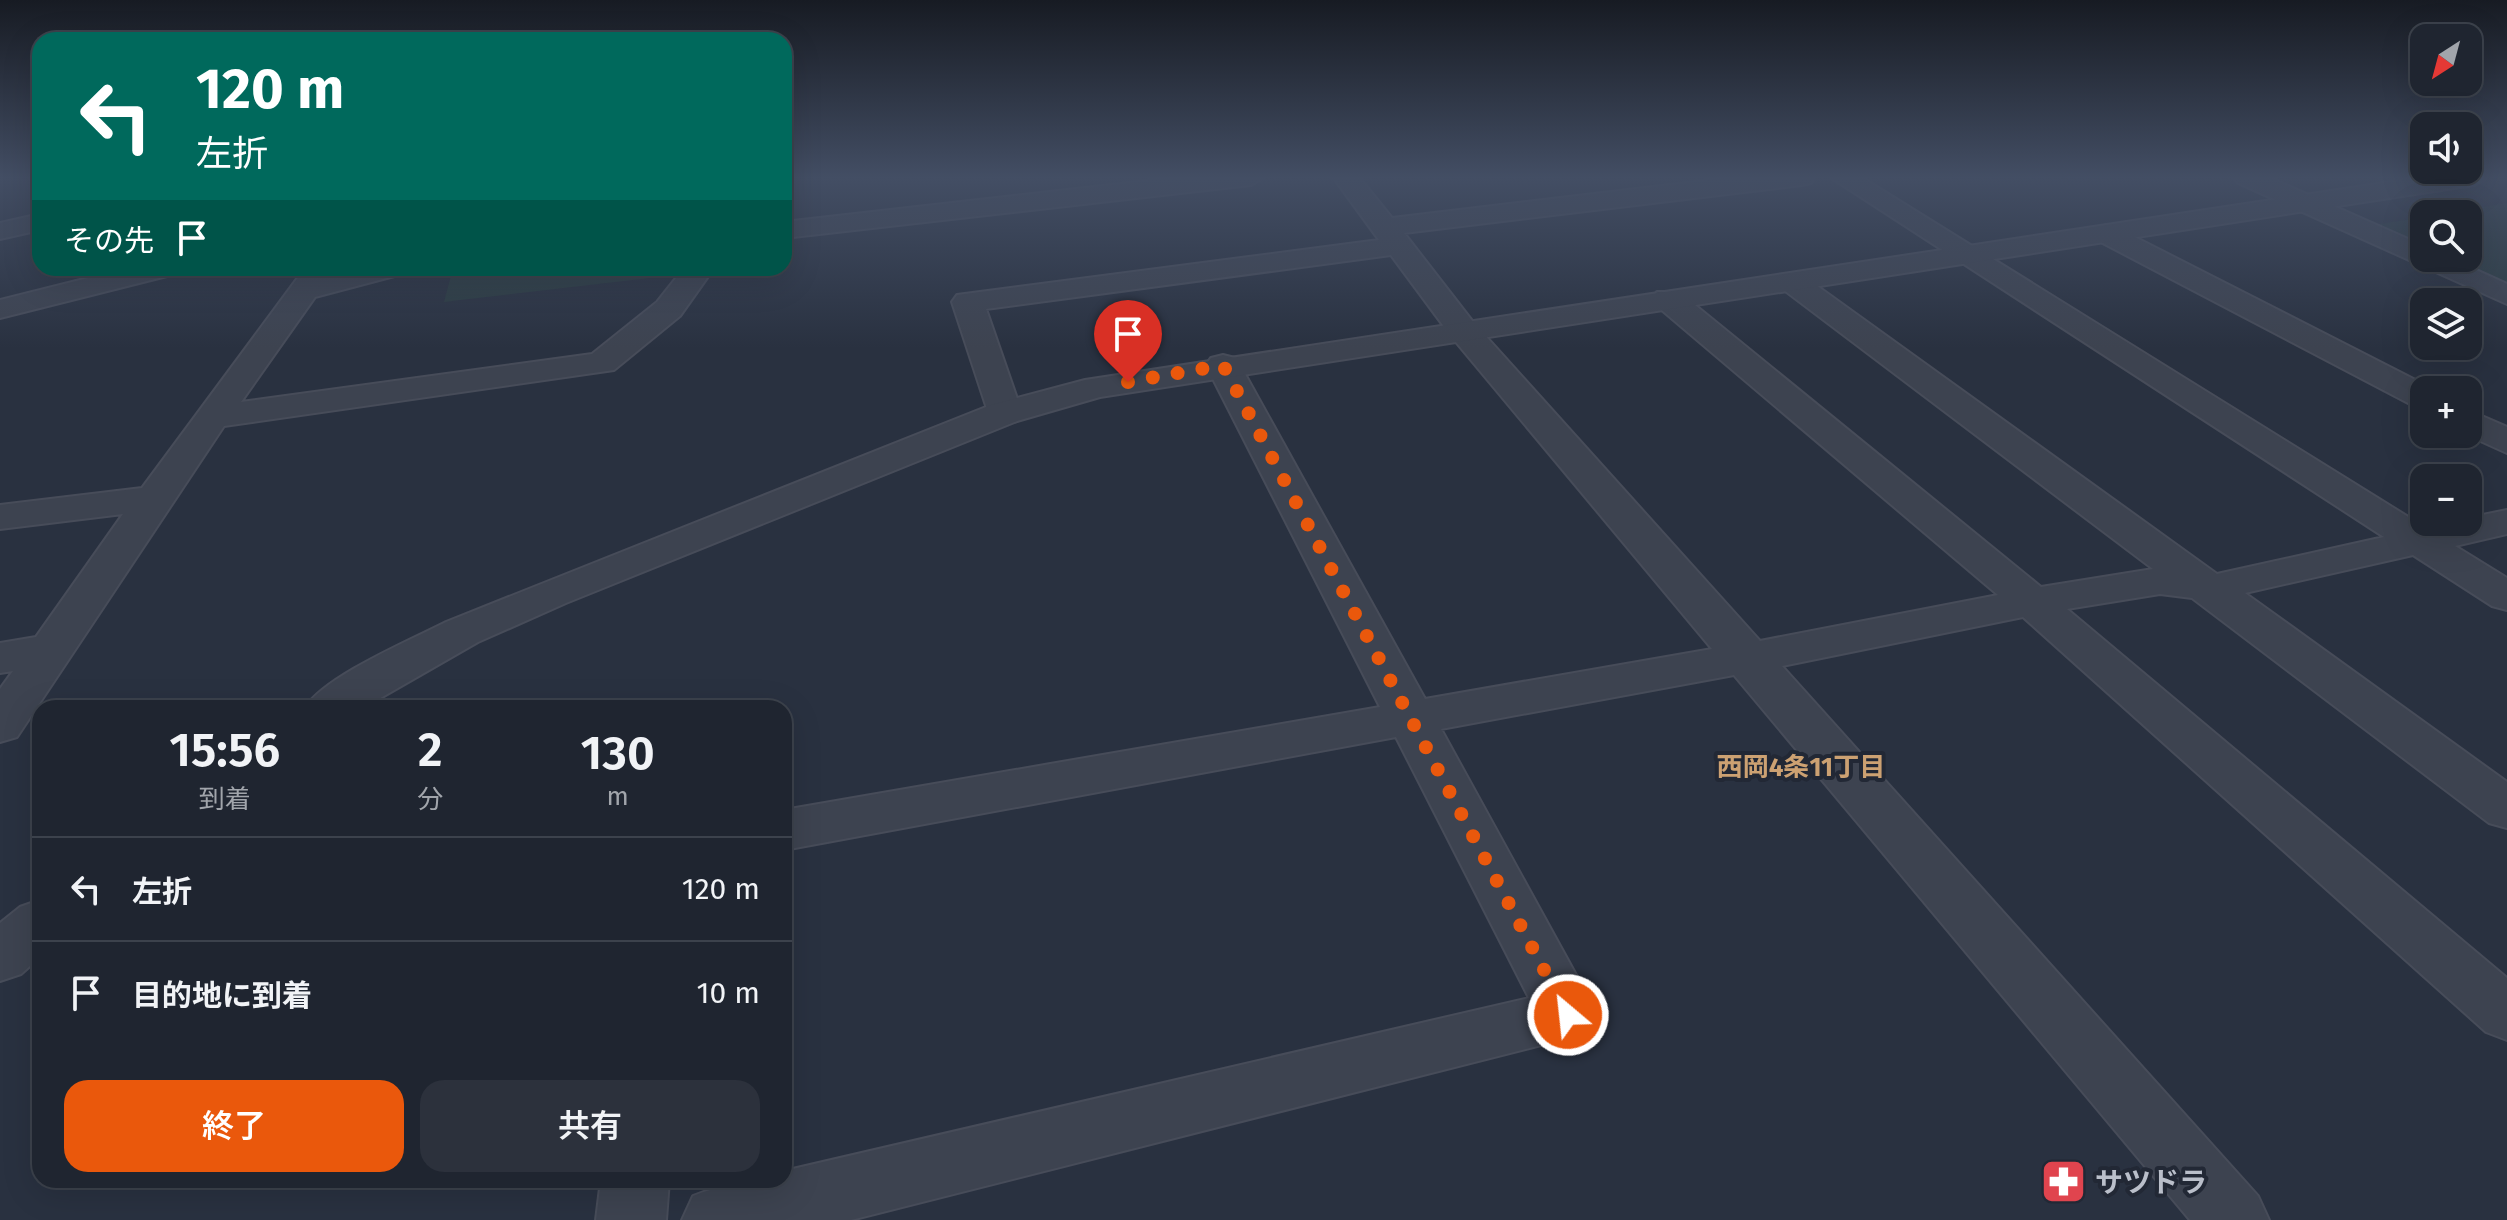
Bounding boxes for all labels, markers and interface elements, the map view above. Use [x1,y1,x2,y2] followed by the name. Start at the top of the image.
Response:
[2410,24,2482,96] north arrow
[2410,24,2482,536] map controls
[196,56,344,123] text: 120 m
[64,64,168,168] icon: left
[2410,112,2482,184] button: sound
[196,132,268,176] text: 左折
[2410,200,2482,272] button: search
[170,216,214,260] icon: arrive
[64,223,154,259] text: その先
[2410,288,2482,360] button: layers
[1094,300,1162,382] pin
[1106,312,1150,356] icon: arrive
[2410,376,2482,448] button: +
[2410,464,2482,536] button: −
[169,721,280,779] text: 15:56
[418,721,443,779] text: 2
[580,724,655,782] text: 130
[1717,752,1885,783] district label: 西岡4条11丁目
[606,781,629,812] text: m
[199,784,251,815] text: 到着
[417,784,443,815] text: 分
[64,867,108,911] icon: left
[682,871,760,907] text: 120 m
[132,874,192,910] text: 左折
[64,971,108,1015] icon: arrive
[1526,973,1610,1057] position arrow
[697,975,760,1011] text: 10 m
[132,978,312,1014] text: 目的地に到着
[64,1080,404,1172] button: 終了
[420,1080,760,1172] button: 共有
[2040,1158,2088,1206] pharmacy icon: サツドラ
[2095,1166,2207,1199] place label: サツドラ

